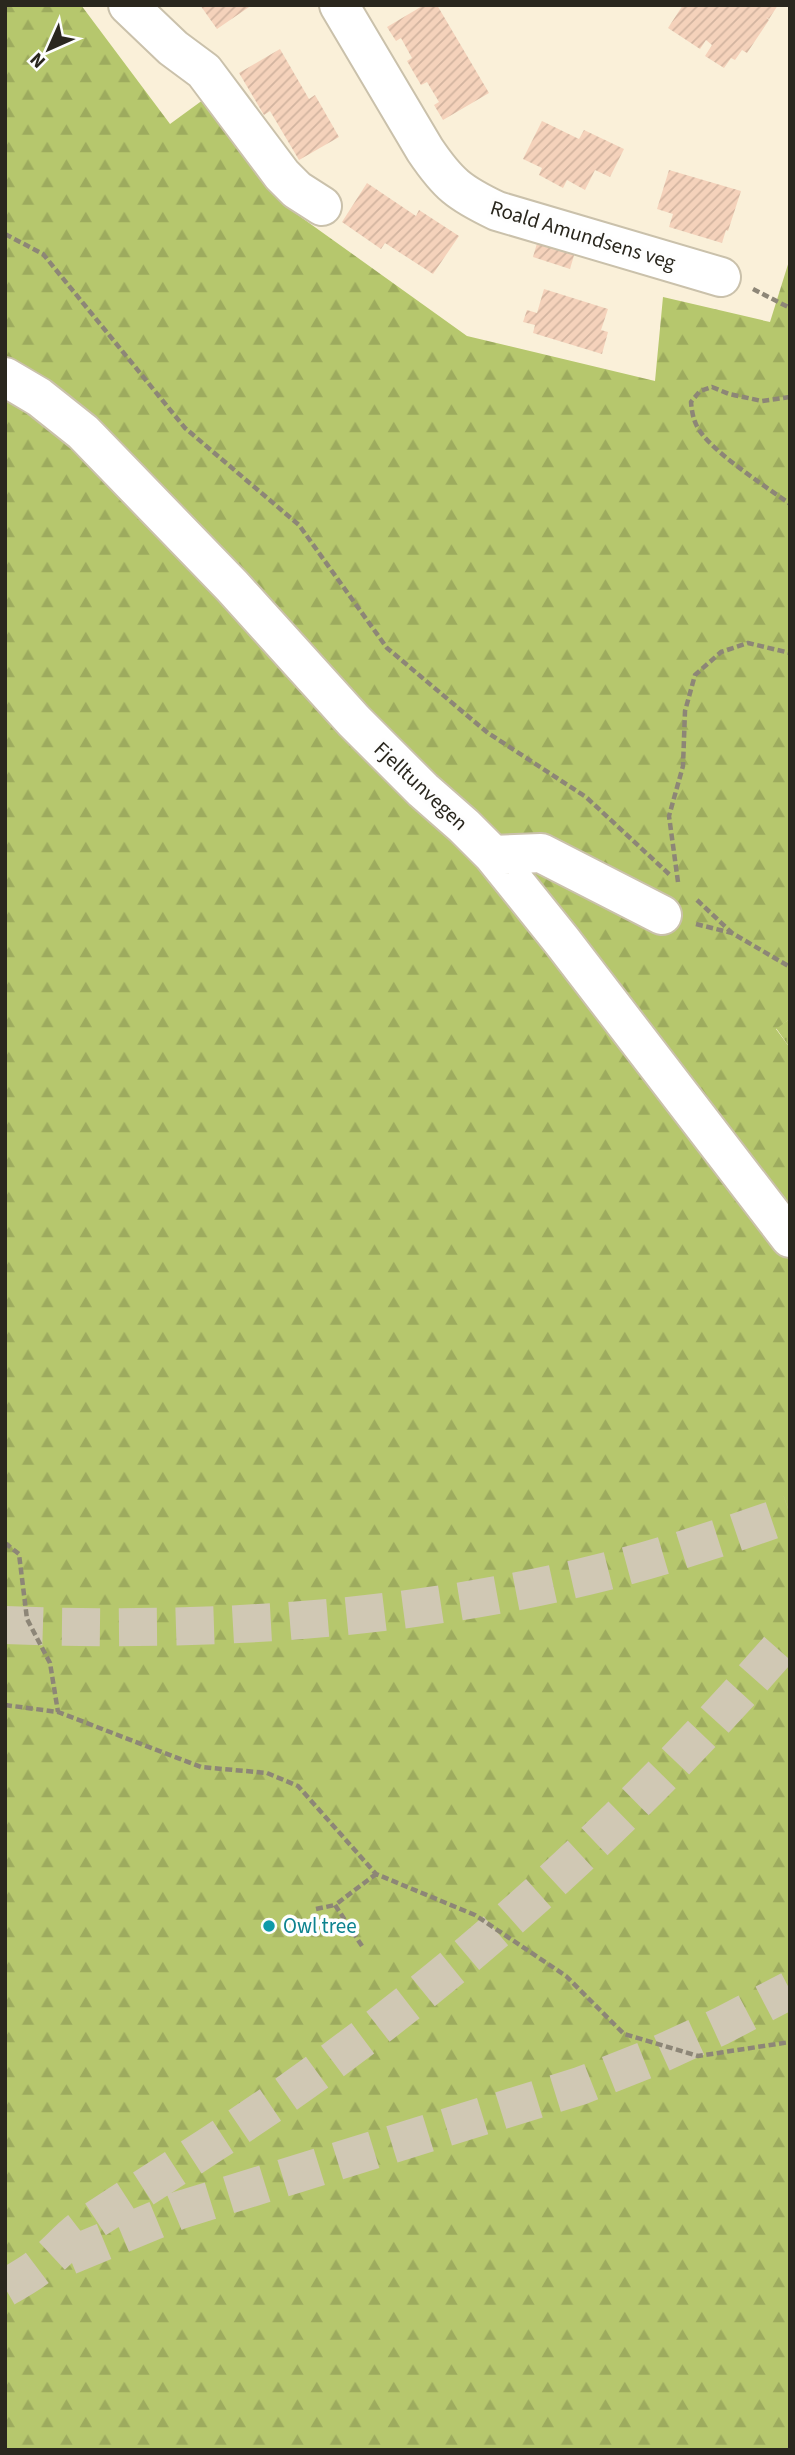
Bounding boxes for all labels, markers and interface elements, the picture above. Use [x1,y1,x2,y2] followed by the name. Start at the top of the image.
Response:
[14,14,84,84] north arrow
[24,46,52,74] text: N
[487,193,680,278] street label: Roald Amundsens veg
[367,735,475,837] street label: Fjelltunvegen
[283,1911,357,1941] place label: Owl tree
[261,1918,277,1934] marker: Owl tree

